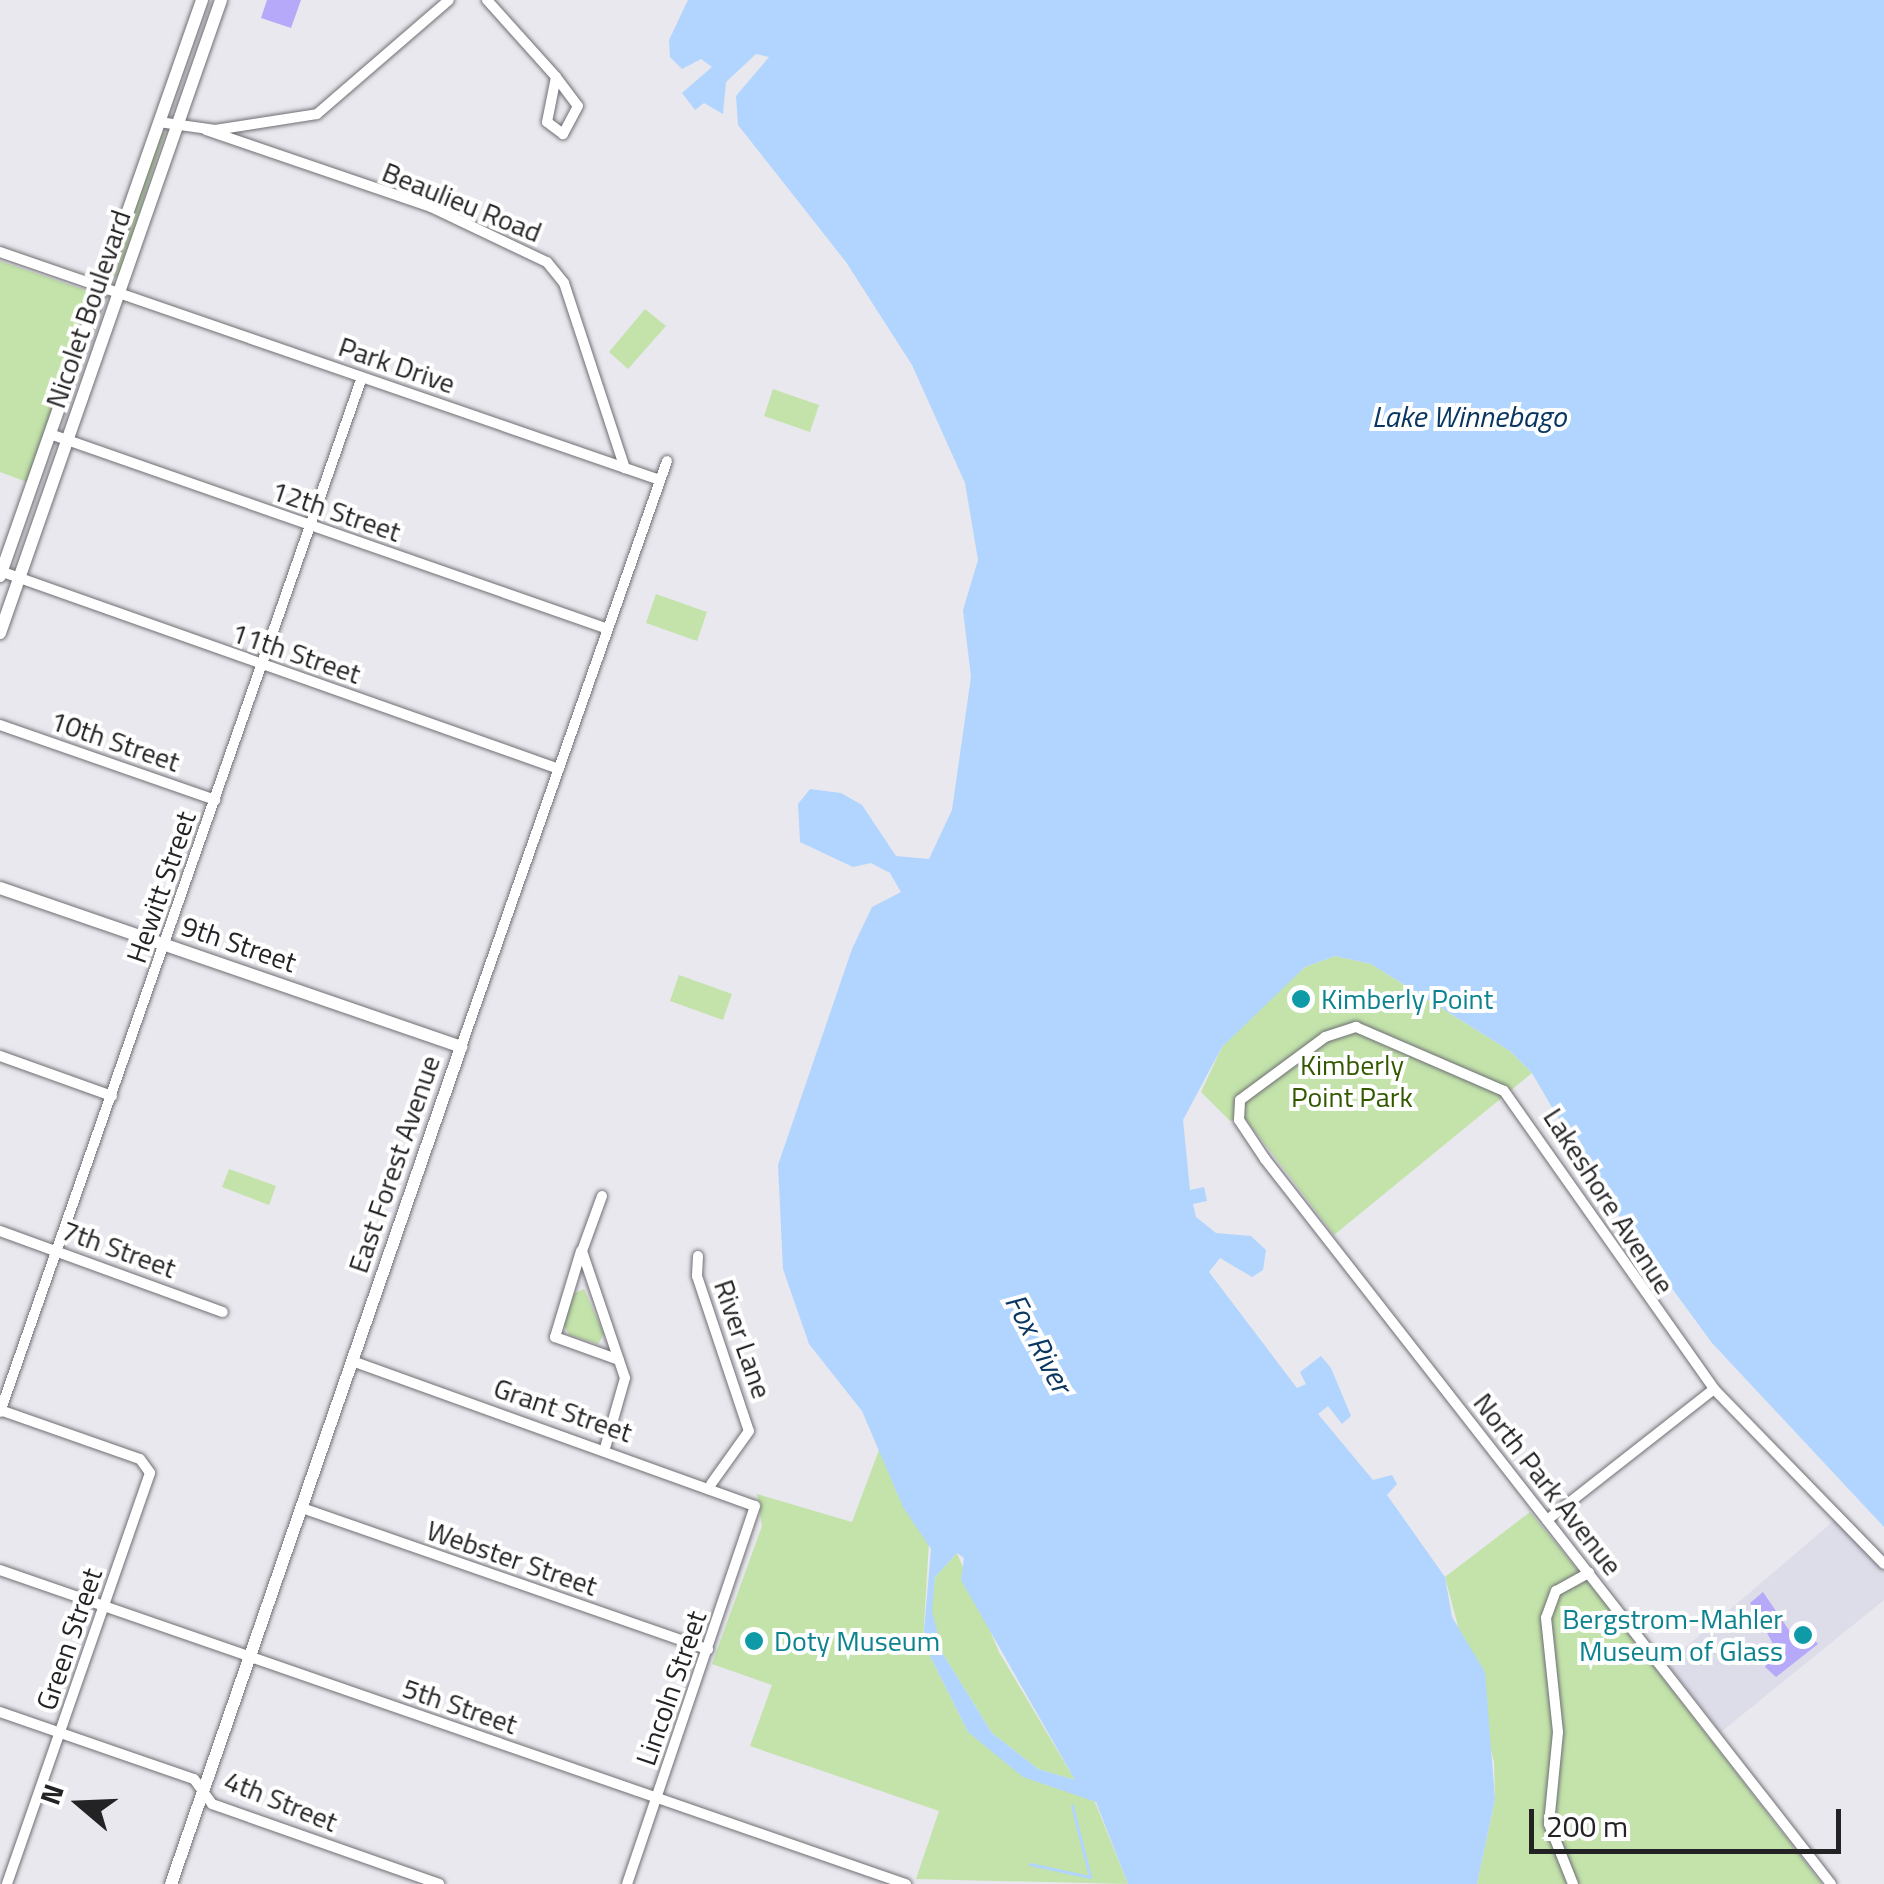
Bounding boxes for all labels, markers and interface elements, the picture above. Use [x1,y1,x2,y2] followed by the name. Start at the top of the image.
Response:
[378,155,546,249] street label: Beaulieu Road
[38,206,138,412] street label: Nicolet Boulevard
[334,329,460,401] street label: Park Drive
[1372,398,1566,434] water label: Lake Winnebago
[267,473,405,549] street label: 12th Street
[227,615,365,691] street label: 11th Street
[46,703,184,779] street label: 10th Street
[119,807,203,967] street label: Hewitt Street
[177,909,301,979] street label: 9th Street
[1321,982,1493,1016] place label: Kimberly Point
[1290,988,1312,1010] marker: Kimberly Point
[1291,1048,1413,1114] park label: Kimberly Point Park
[341,1051,447,1277] street label: East Forest Avenue
[1536,1102,1682,1300] street label: Lakeshore Avenue
[57,1213,181,1285] street label: 7th Street
[707,1275,779,1403] street label: River Lane
[998,1287,1080,1399] water label: Fox River
[489,1371,637,1449] street label: Grant Street
[1467,1386,1629,1582] street label: North Park Avenue
[422,1513,602,1603] street label: Webster Street
[29,1563,109,1715] street label: Green Street
[1562,1602,1783,1668] place label: Bergstrom-Mahler Museum of Glass
[629,1606,713,1770] street label: Lincoln Street
[774,1624,940,1658] place label: Doty Museum
[1792,1624,1814,1646] marker: Bergstrom-Mahler Museum of Glass
[743,1630,765,1652] marker: Doty Museum
[398,1671,522,1741] street label: 5th Street
[30,1754,130,1854] north arrow
[220,1763,342,1839] street label: 4th Street
[28,1778,75,1810] text: N
[1534,1789,1846,1851] scale bar
[1546,1803,1628,1849] text: 200 m

